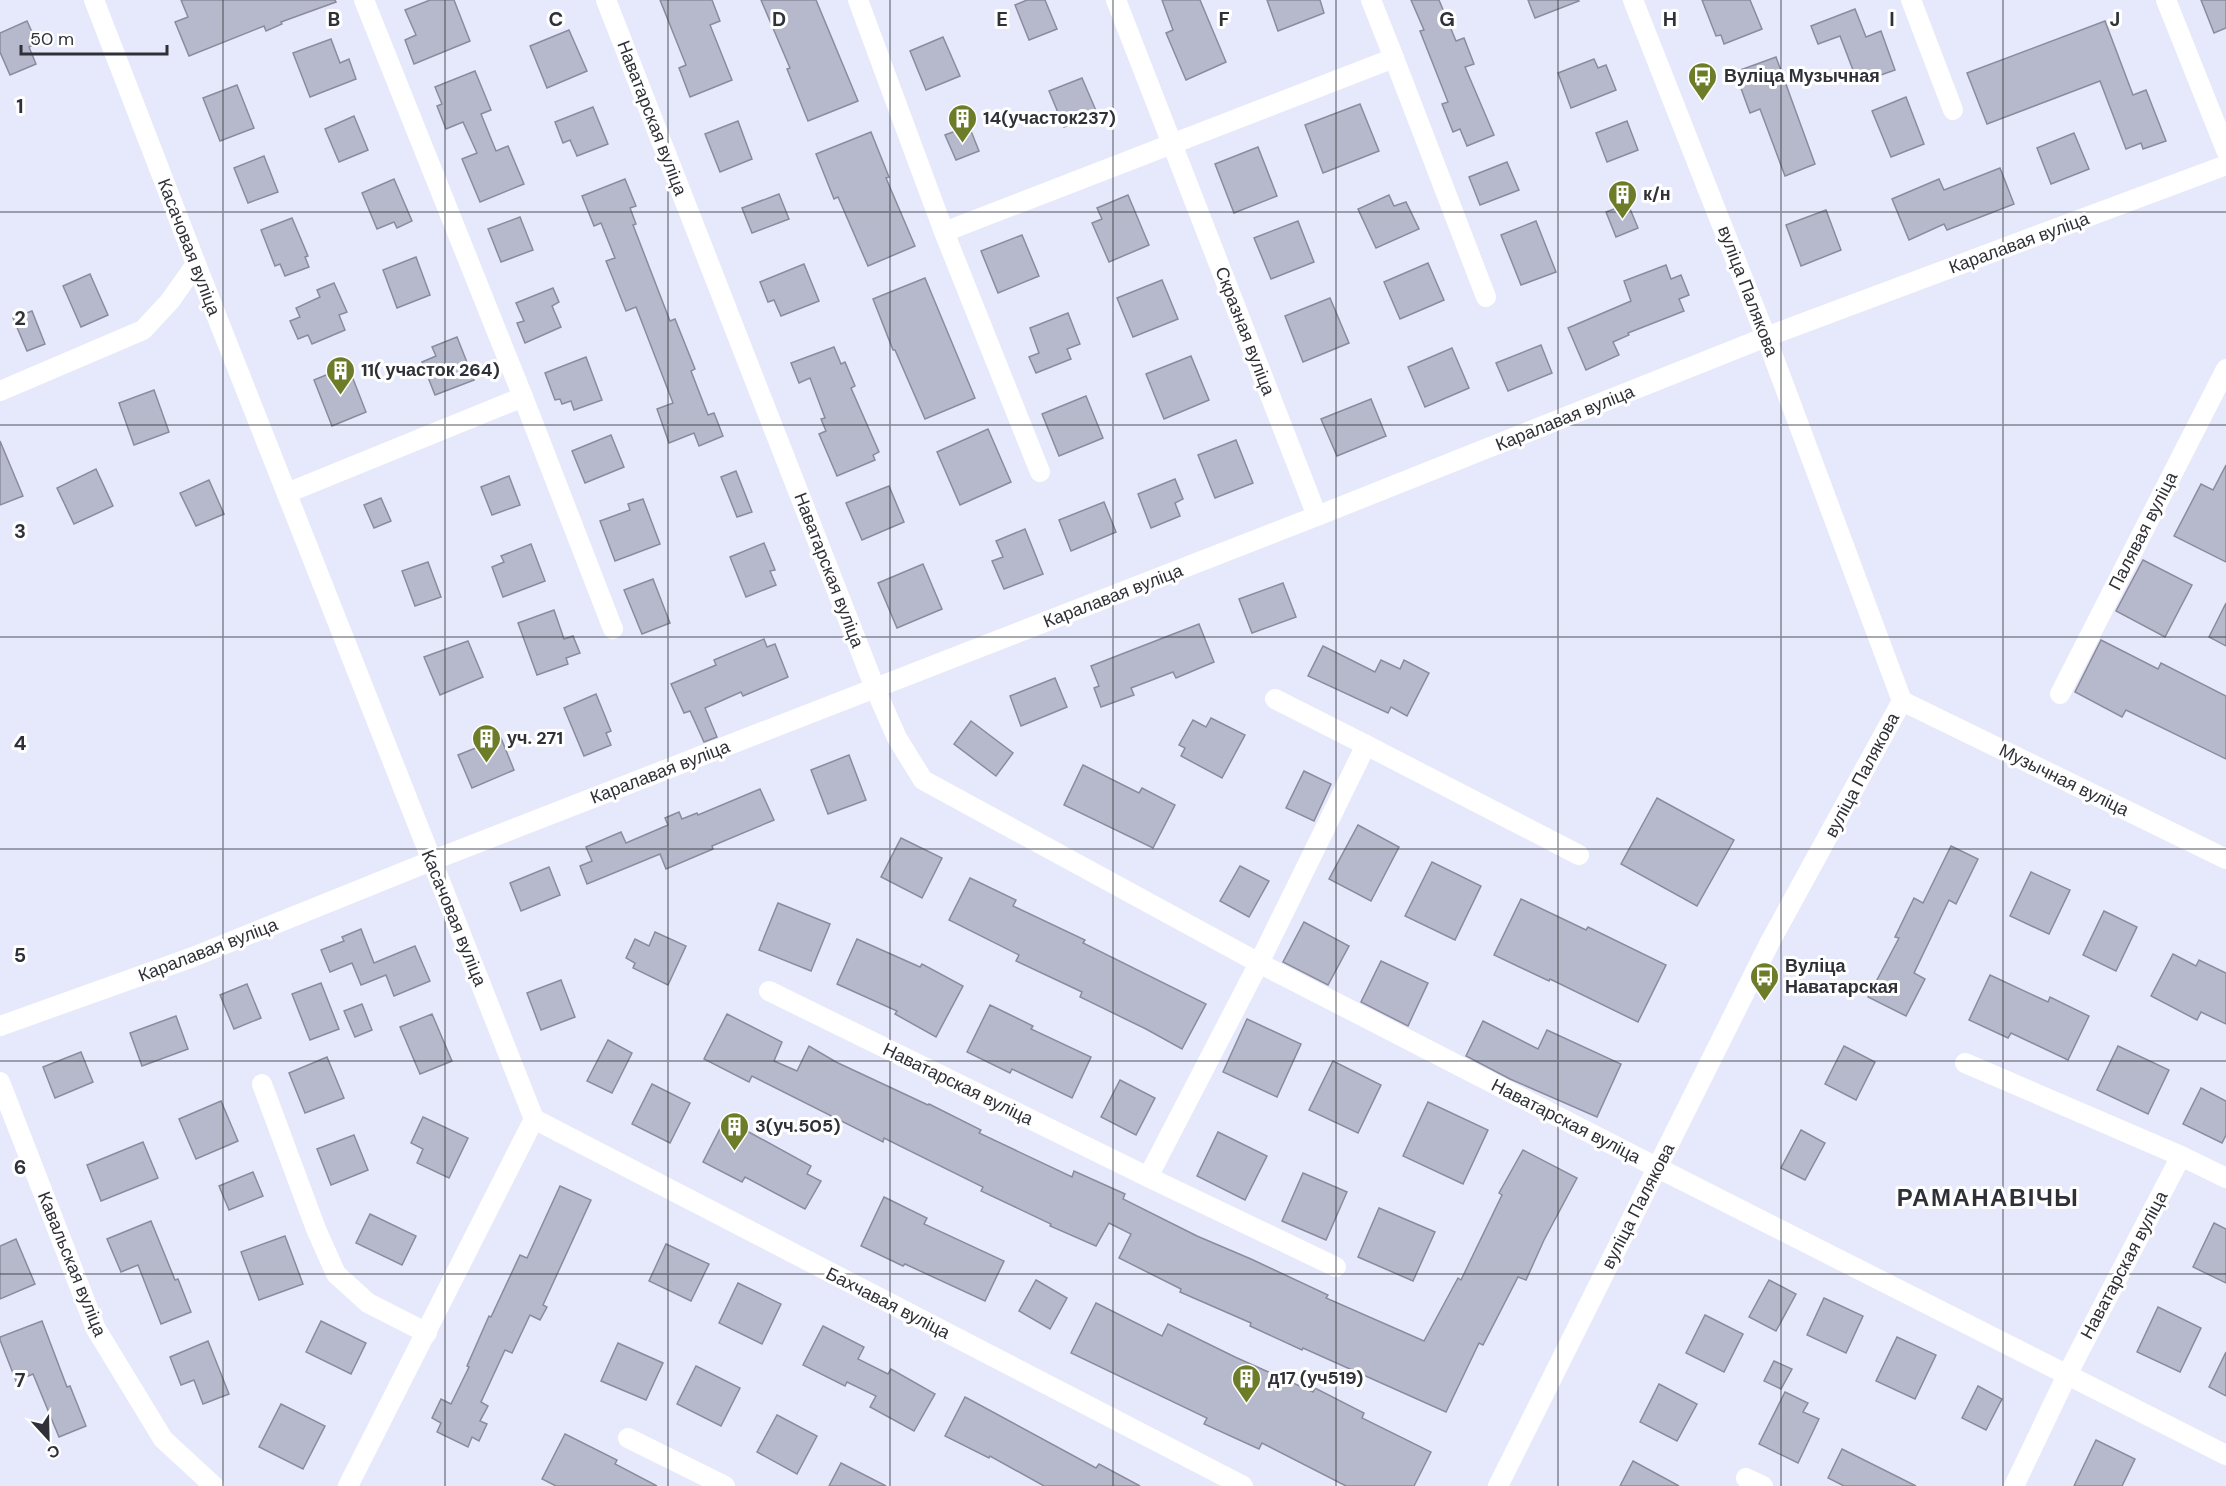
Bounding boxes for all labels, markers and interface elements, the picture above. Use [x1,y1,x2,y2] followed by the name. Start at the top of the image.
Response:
[328,6,340,32] text: B
[549,6,563,32] text: C
[772,6,786,32] text: D
[996,6,1008,32] text: E
[1218,6,1230,32] text: F
[1439,6,1455,32] text: G
[1663,6,1677,32] text: H
[1889,6,1895,32] text: I
[2110,6,2120,32] text: J
[21,18,166,56] scale bar
[30,27,74,51] text: 50 m
[611,37,693,200] street label: Наватарская вуліца
[1687,60,1719,102] bus stop icon: Вуліца Музычная
[1724,64,1880,88] place label: Вуліца Музычная
[16,93,24,119] text: 1
[946,102,978,144] building icon: 14(участок237)
[983,106,1116,130] place label: 14(участок237)
[152,175,227,320] street label: Касачовая вуліца
[1606,178,1638,220] building icon: к/н
[1643,182,1671,206] place label: к/н
[1946,206,2093,280] street label: Каралавая вуліца
[1712,222,1784,361] street label: вуліца Палякова
[1209,263,1281,400] street label: Скразная вуліца
[14,305,26,331] text: 2
[324,354,356,396] building icon: 11( участок 264)
[361,358,500,382] place label: 11( участок 264)
[1492,379,1639,457] street label: Каралавая вуліца
[2103,467,2184,594] street label: Палявая вуліца
[788,489,870,652] street label: Наватарская вуліца
[14,518,26,544] text: 3
[1040,558,1187,634] street label: Каралавая вуліца
[1819,708,1905,842] street label: вуліца Палякова
[470,722,502,764] building icon: уч. 271
[507,726,563,750] place label: уч. 271
[14,730,27,756] text: 4
[587,734,734,810] street label: Каралавая вуліца
[1995,738,2134,822] street label: Музычная вуліца
[416,846,493,991] street label: Касачовая вуліца
[135,912,282,988] street label: Каралавая вуліца
[14,942,26,968] text: 5
[1785,954,1898,999] place label: Вуліца Наватарская
[1748,960,1780,1002] bus stop icon: Вуліца Наватарская
[879,1037,1038,1131] street label: Наватарская вуліца
[1487,1073,1646,1169] street label: Наватарская вуліца
[718,1110,750,1152] building icon: 3(уч.505)
[755,1114,841,1138] place label: 3(уч.505)
[1596,1138,1680,1273] street label: вуліца Палякова
[14,1154,26,1180] text: 6
[1897,1182,2079,1213] district label: РАМАНАВІЧЫ
[2075,1186,2174,1343] street label: Наватарская вуліца
[32,1188,112,1341] street label: Кавальская вуліца
[822,1261,955,1345] street label: Бахчавая вуліца
[1231,1362,1263,1404] building icon: д17 (уч519)
[1268,1366,1363,1390] place label: д17 (уч519)
[15,1367,26,1393] text: 7
[18,1408,78,1468] north arrow
[44,1440,63,1464] text: С

